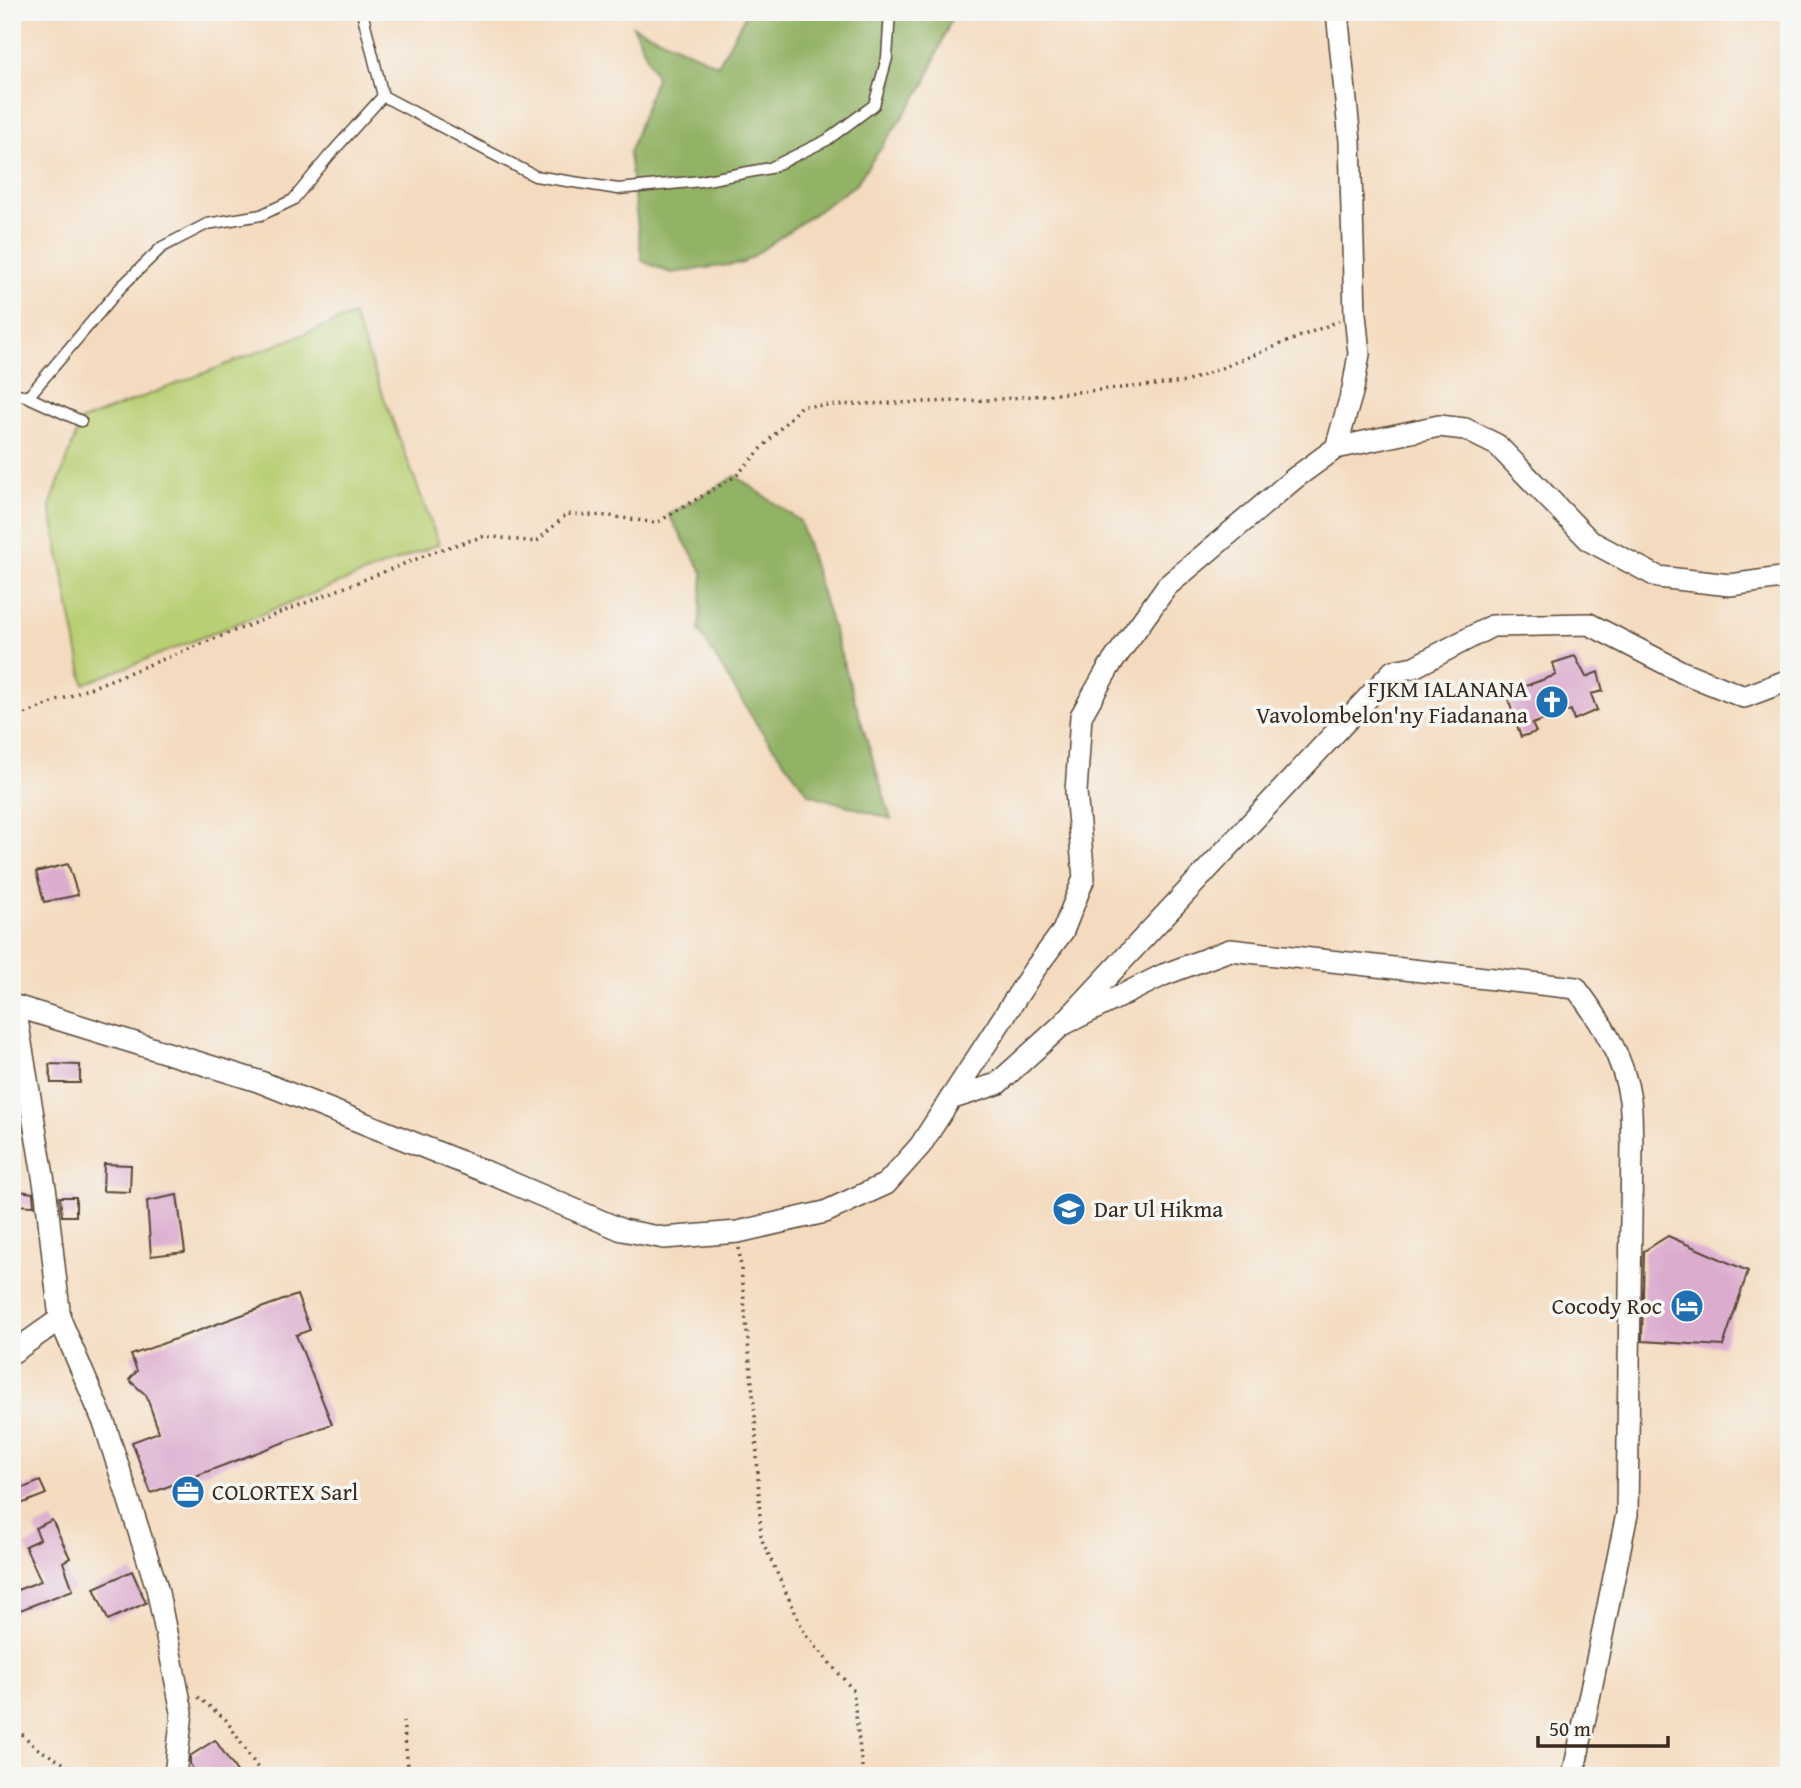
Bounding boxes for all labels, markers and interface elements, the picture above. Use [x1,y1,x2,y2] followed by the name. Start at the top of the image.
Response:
[1256,672,1528,731] place label: FJKM IALANANA Vavolombelon'ny Fiadanana
[1533,683,1571,721] church icon: FJKM IALANANA Vavolombelon'ny Fiadanana
[1050,1190,1088,1228] school or university icon: Dar Ul Hikma
[1094,1192,1223,1225] place label: Dar Ul Hikma
[1668,1287,1706,1325] hotel icon: Cocody Roc
[1552,1289,1662,1322] place label: Cocody Roc
[169,1473,207,1511] office icon: COLORTEX Sarl
[212,1475,358,1508] place label: COLORTEX Sarl
[1538,1704,1668,1748] scale bar
[1549,1713,1591,1744] text: 50 m

